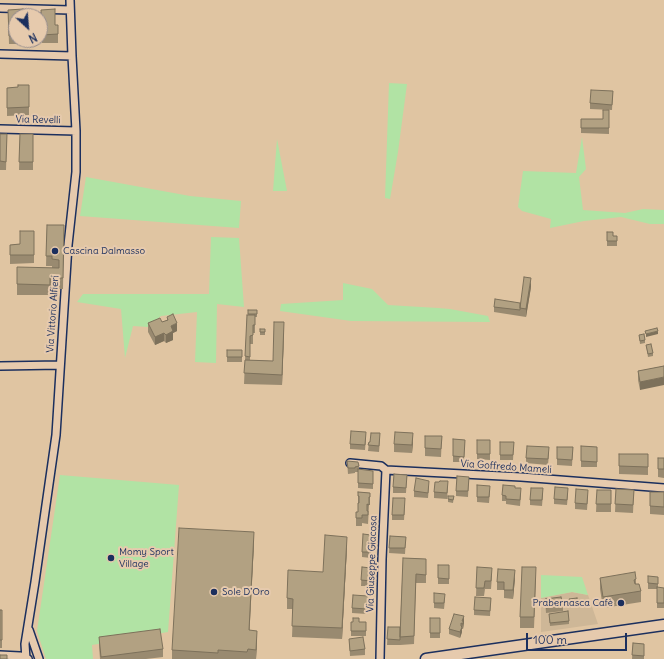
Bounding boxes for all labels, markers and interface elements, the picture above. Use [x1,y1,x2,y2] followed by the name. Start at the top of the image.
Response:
[8,8,48,48] north arrow
[26,30,39,46] text: N
[15,114,61,126] street label: Via Revelli
[63,245,145,257] place label: Cascina Dalmasso
[50,246,60,256] marker: Cascina Dalmasso
[44,275,62,353] street label: Via Vittorio Alfieri
[460,458,552,476] street label: Via Goffredo Mameli
[364,515,380,613] street label: Via Giuseppe Giacosa
[119,546,174,570] place label: Momy Sport Village
[106,553,116,563] marker: Momy Sport Village
[222,586,270,598] place label: Sole D'Oro
[209,587,219,597] marker: Sole D'Oro
[533,597,613,609] place label: Prabernasca Cafè
[616,598,626,608] marker: Prabernasca Cafè
[528,625,629,651] scale bar
[533,632,567,647] text: 100 m

